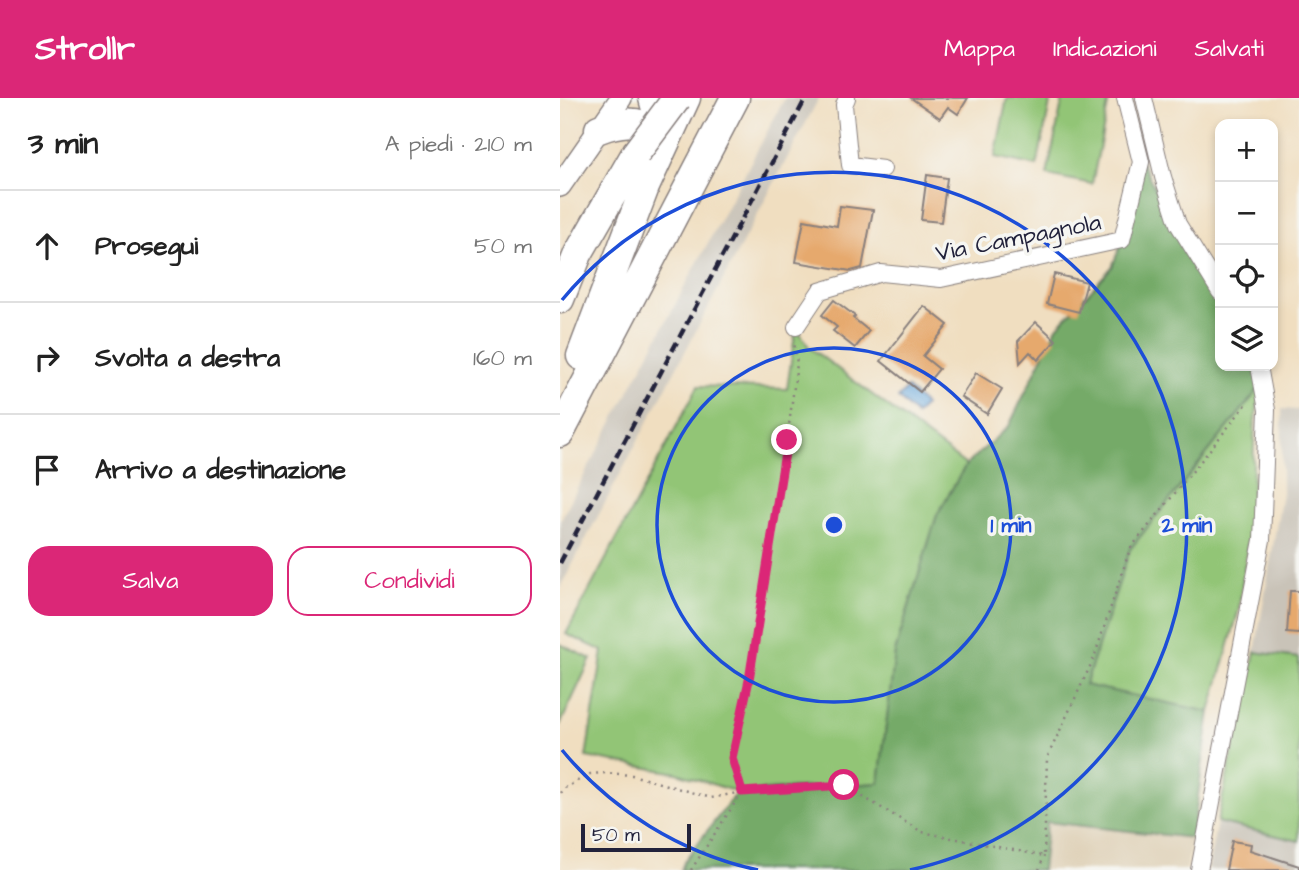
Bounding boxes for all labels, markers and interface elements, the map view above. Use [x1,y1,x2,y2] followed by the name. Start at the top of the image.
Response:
[35,26,135,72] text: Strollr
[944,32,1015,66] text: Mappa
[1053,32,1157,66] text: Indicazioni
[1195,32,1264,66] text: Salvati
[1215,119,1278,371] map controls
[1215,119,1278,182] button: +
[28,123,98,165] text: 3 min
[385,128,532,160] text: A piedi · 210 m
[1215,182,1278,245] button: −
[933,205,1104,272] street label: Via Campagnola
[28,227,66,265] icon: ahead
[95,228,198,264] text: Prosegui
[474,230,532,262] text: 50 m
[1215,245,1278,308] button: locate
[1215,308,1278,371] button: layers
[28,339,66,377] icon: right
[95,340,280,376] text: Svolta a destra
[473,342,532,374] text: 160 m
[771,424,802,455] route end
[28,451,66,489] icon: arrive
[95,452,346,488] text: Arrivo a destinazione
[990,511,1032,540] text: 1 min
[1161,511,1213,540] text: 2 min
[822,513,846,537] centre of rings
[28,546,273,616] button: Salva
[287,546,532,616] button: Condividi
[828,769,859,800] route start
[581,821,691,853] scale bar
[592,822,640,849] text: 50 m

